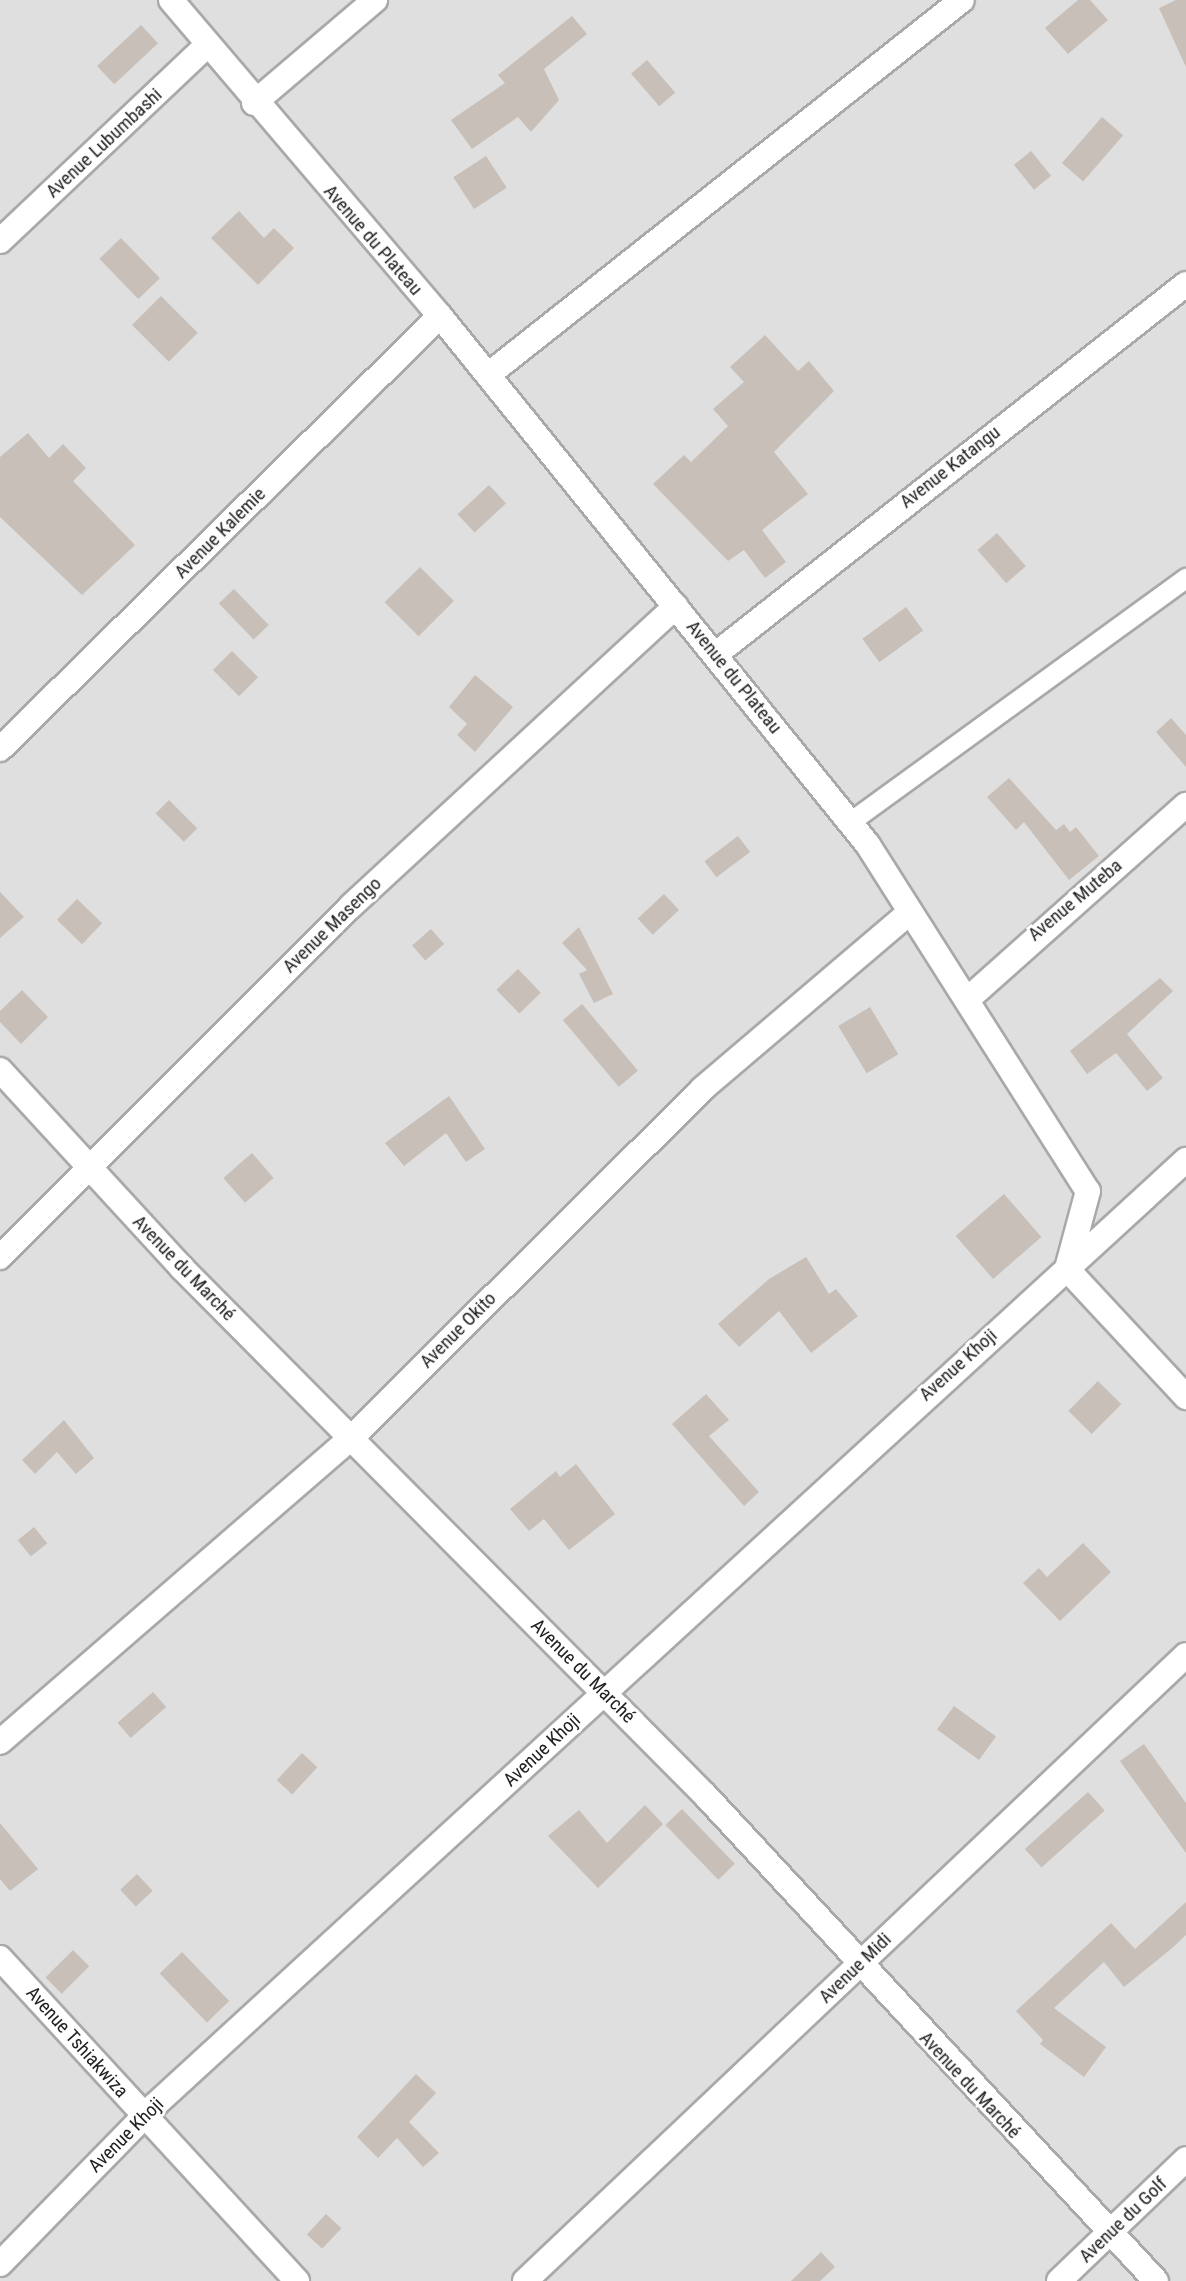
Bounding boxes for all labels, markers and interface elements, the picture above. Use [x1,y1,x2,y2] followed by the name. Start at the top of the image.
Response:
[41,83,167,203] street label: Avenue Lubumbashi
[319,180,427,300] street label: Avenue du Plateau
[895,421,1005,513] street label: Avenue Katangu
[170,483,270,583] street label: Avenue Kalemie
[681,616,787,738] street label: Avenue du Plateau
[1023,854,1127,946] street label: Avenue Muteba
[278,872,386,978] street label: Avenue Masengo
[128,1210,240,1326] street label: Avenue du Marché
[415,1287,501,1373] street label: Avenue Okito
[914,1324,1002,1406] street label: Avenue Khoji
[526,1614,640,1728] street label: Avenue du Marché
[499,1709,585,1791] street label: Avenue Khoji
[814,1928,896,2008] street label: Avenue Midi
[21,1982,133,2102] street label: Avenue Tshiakwiza
[915,2027,1025,2143] street label: Avenue du Marché
[84,2093,168,2177] street label: Avenue Khoji
[1074,2172,1172,2268] street label: Avenue du Golf

